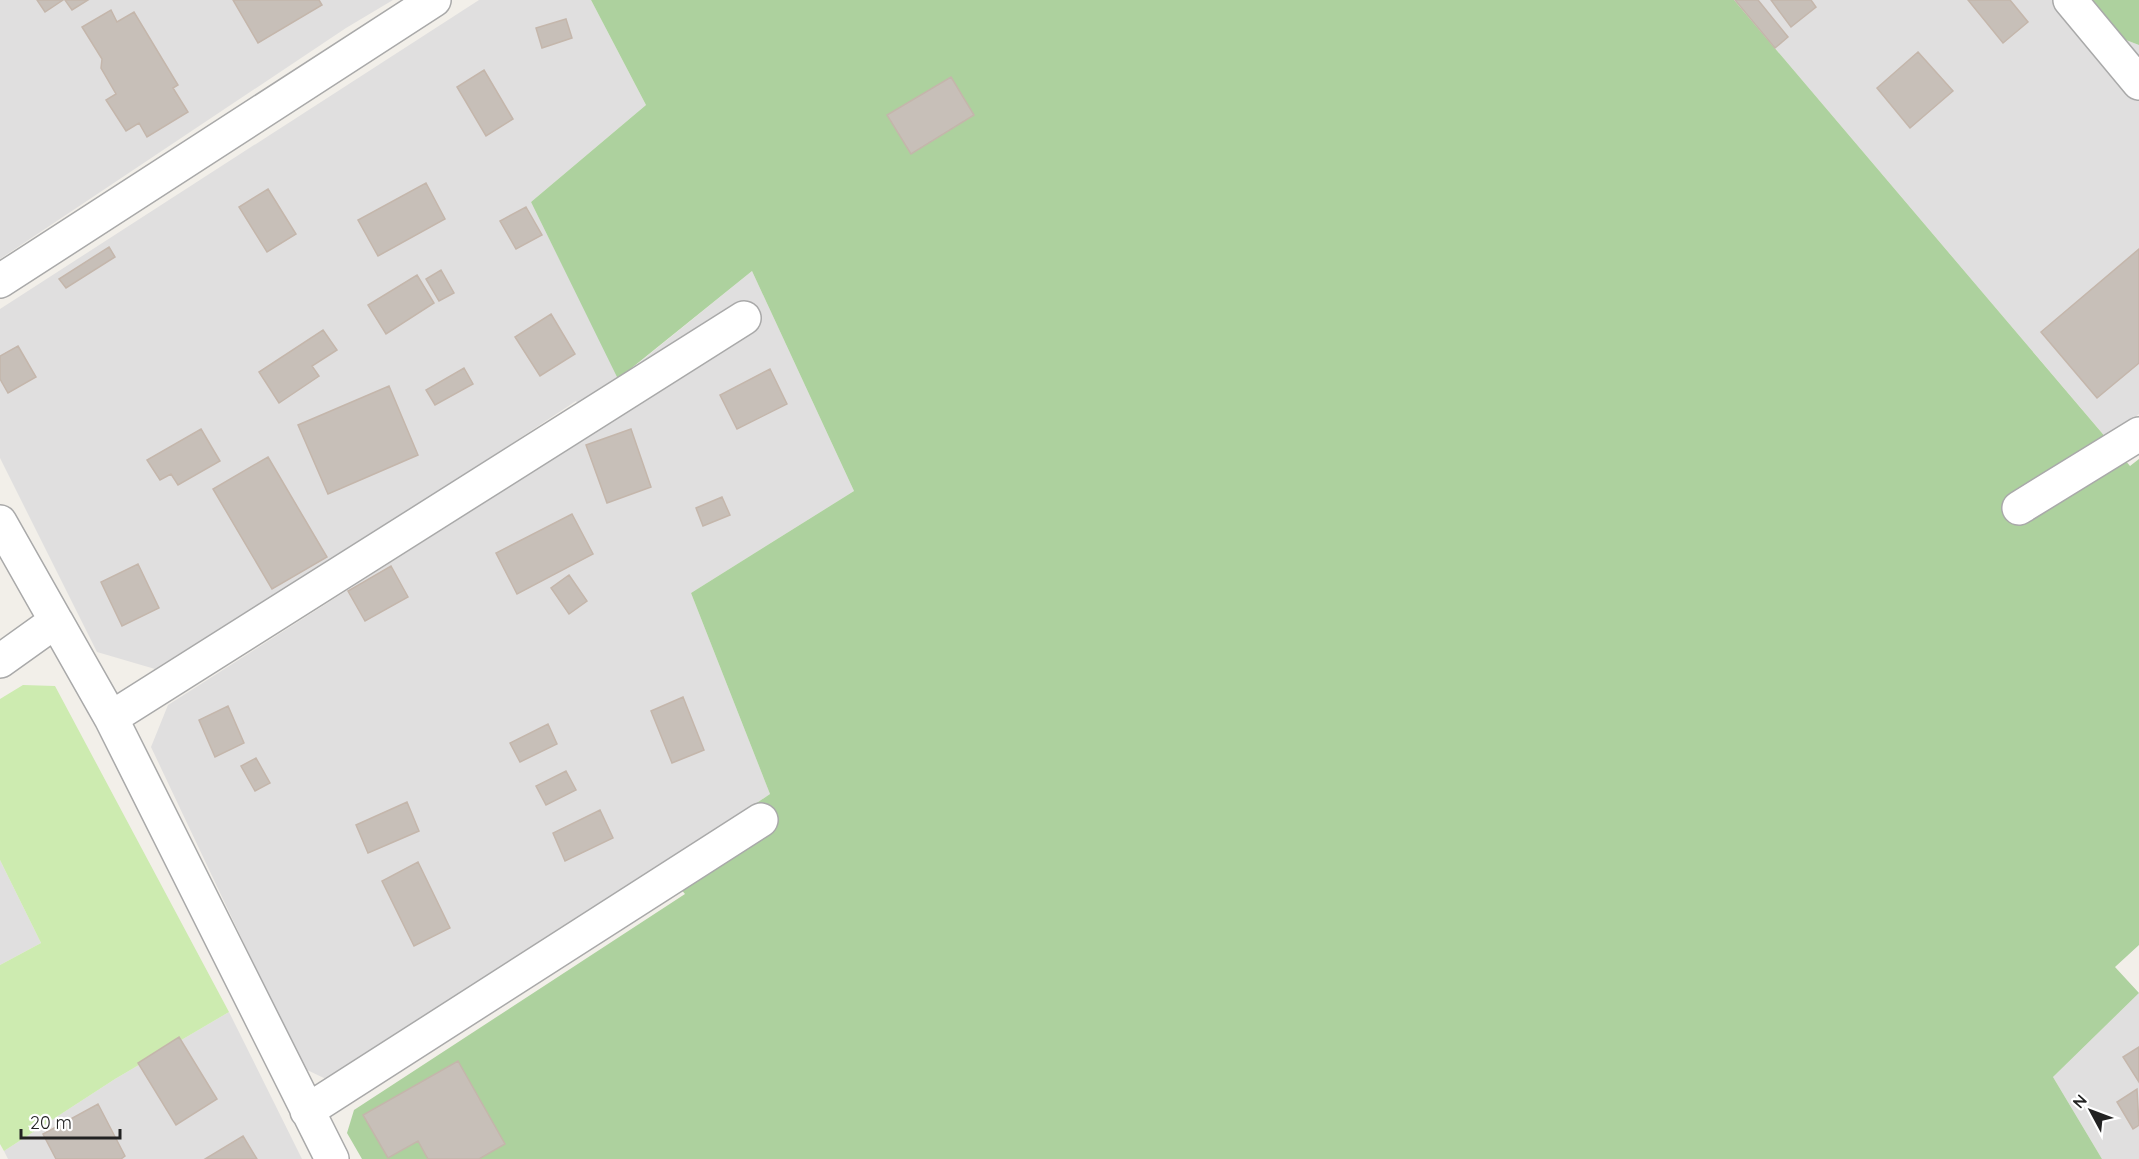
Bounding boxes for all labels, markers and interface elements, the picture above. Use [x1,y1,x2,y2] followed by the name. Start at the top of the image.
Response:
[2061,1081,2121,1141] north arrow
[2068,1090,2091,1112] text: N
[21,1102,120,1140] scale bar
[30,1111,72,1134] text: 20 m

